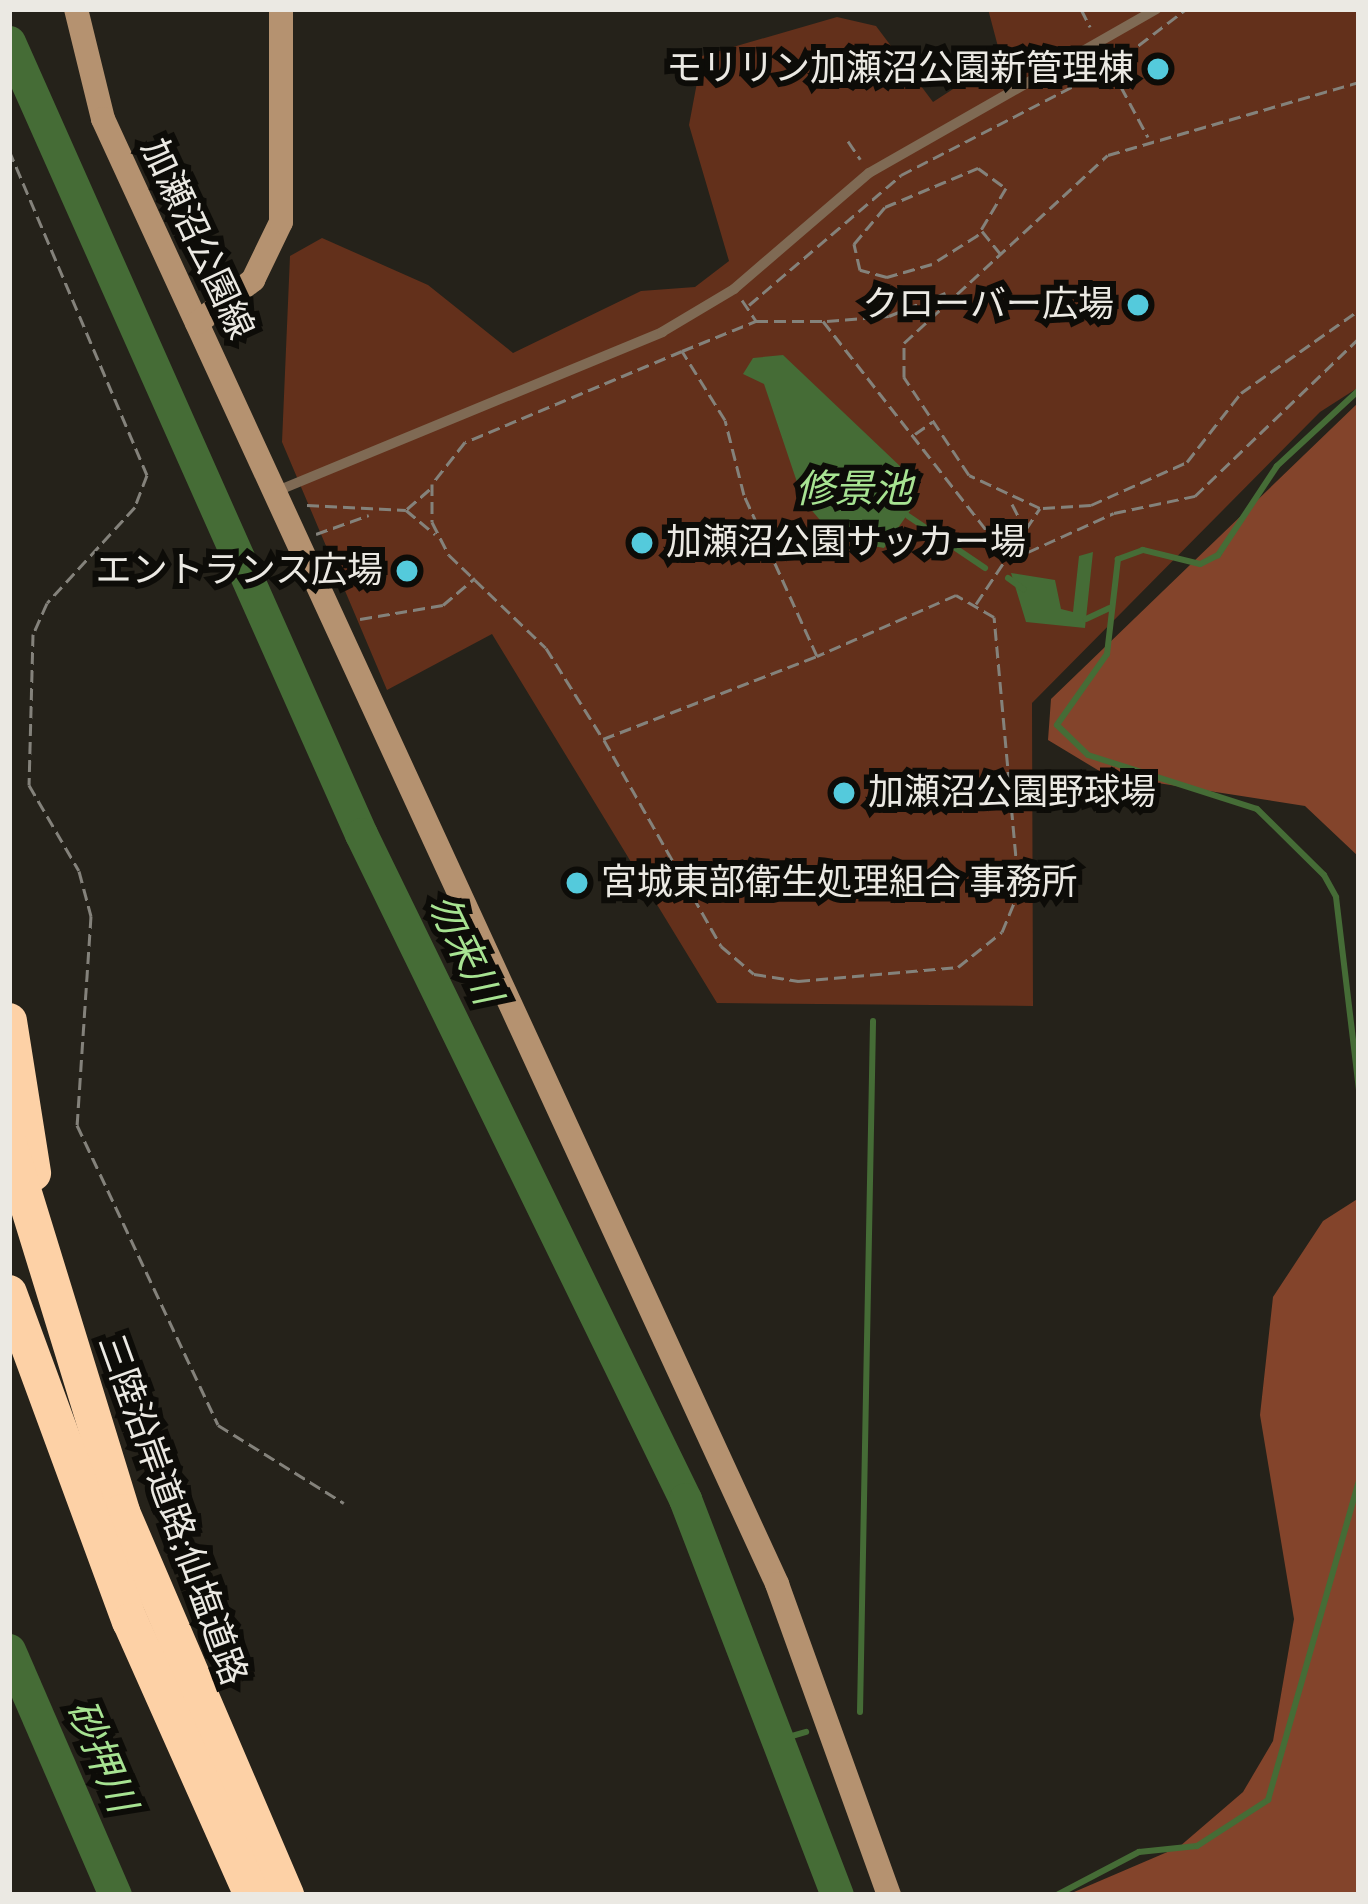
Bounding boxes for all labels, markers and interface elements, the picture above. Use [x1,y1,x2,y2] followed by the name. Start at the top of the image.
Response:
[666,47,1134,91] place label: モリリン加瀬沼公園新管理棟
[1145,56,1171,82] marker: モリリン加瀬沼公園新管理棟
[132,132,262,346] street label: 加瀬沼公園線
[862,283,1114,327] place label: クローバー広場
[1125,292,1151,318] marker: クローバー広場
[796,466,912,512] water label: 修景池
[666,521,1026,565] place label: 加瀬沼公園サッカー場
[629,530,655,556] marker: 加瀬沼公園サッカー場
[95,549,383,593] place label: エントランス広場
[394,558,420,584] marker: エントランス広場
[868,771,1156,815] place label: 加瀬沼公園野球場
[831,780,857,806] marker: 加瀬沼公園野球場
[601,861,1078,905] place label: 宮城東部衛生処理組合 事務所
[564,870,590,896] marker: 宮城東部衛生処理組合 事務所
[417,886,511,1012] water label: 勿来川
[89,1329,255,1691] street label: 三陸沿岸道路;仙塩道路
[57,1693,145,1819] water label: 砂押川

